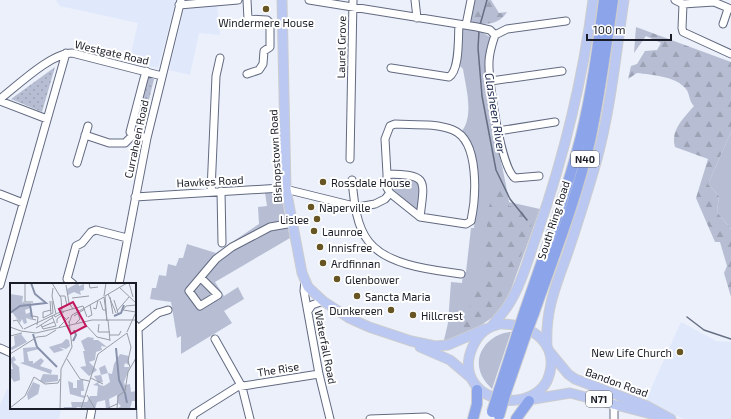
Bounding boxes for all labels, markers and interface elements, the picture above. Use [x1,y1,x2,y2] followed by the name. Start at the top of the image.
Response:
[261,4,271,14] marker: Windermere House
[334,15,348,78] street label: Laurel Grove
[218,16,314,29] place label: Windermere House
[587,16,671,42] scale bar
[593,22,625,36] text: 100 m
[74,37,150,67] street label: Westgate Road
[483,72,509,154] water label: Glasheen River
[121,99,151,179] street label: Curraheen Road
[266,109,284,203] street label: Bishopstown Road
[571,151,599,167] road number: N40
[176,173,244,189] street label: Hawkes Road
[331,176,411,189] place label: Rossdale House
[318,177,328,187] marker: Rossdale House
[534,179,572,261] street label: South Ring Road
[319,201,371,214] place label: Naperville
[306,202,316,212] marker: Naperville
[280,213,309,226] place label: Lislee
[312,214,322,224] marker: Lislee
[322,225,363,238] place label: Launroe
[309,226,319,236] marker: Launroe
[328,241,372,254] place label: Innisfree
[315,242,325,252] marker: Innisfree
[331,257,380,270] place label: Ardfinnan
[318,258,328,268] marker: Ardfinnan
[345,273,400,286] place label: Glenbower
[332,274,342,284] marker: Glenbower
[10,283,136,409] inset map
[365,290,431,303] place label: Sancta Maria
[352,291,362,301] marker: Sancta Maria
[329,304,383,317] place label: Dunkereen
[386,305,396,315] marker: Dunkereen
[312,309,340,385] street label: Waterfall Road
[421,309,463,322] place label: Hillcrest
[408,310,418,320] marker: Hillcrest
[591,346,672,359] place label: New Life Church
[675,347,685,357] marker: New Life Church
[256,359,300,379] street label: The Rise
[584,365,650,399] street label: Bandon Road
[586,391,612,407] road number: N71

